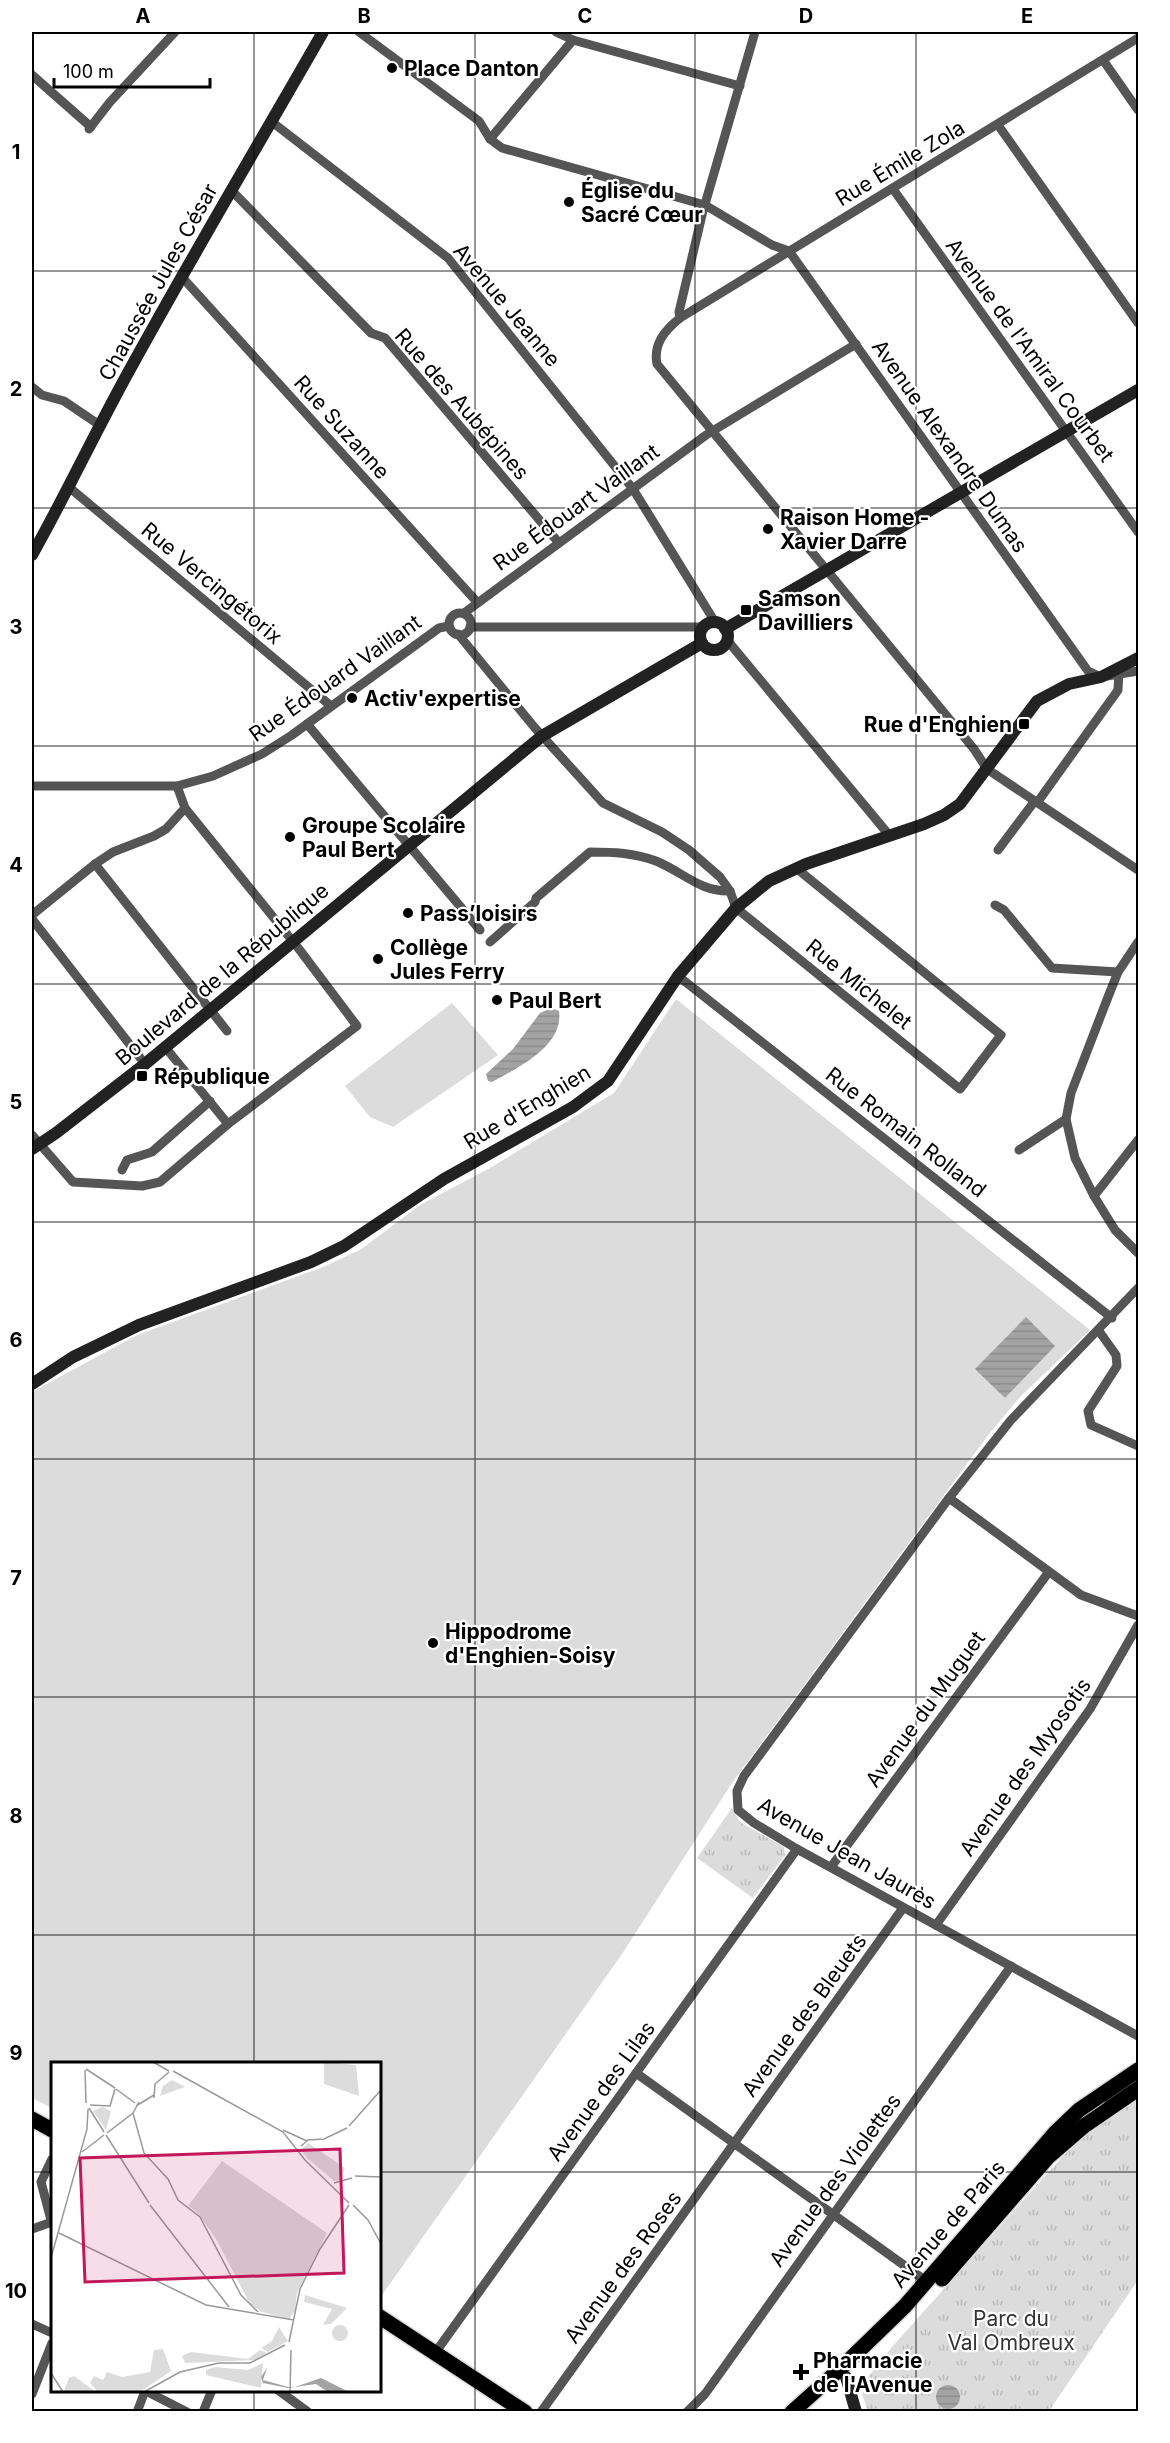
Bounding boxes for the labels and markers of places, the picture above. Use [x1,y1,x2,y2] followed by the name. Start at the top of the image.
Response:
[404,56,539,81] place label: Place Danton
[385,61,399,75] marker: Place Danton
[581,177,703,227] place label: Église du Sacré Cœur
[562,195,576,209] marker: Église du Sacré Cœur
[780,505,929,554] place label: Raison Home - Xavier Darre
[761,522,775,536] marker: Raison Home - Xavier Darre
[758,586,853,635] place label: Samson Davilliers
[739,603,753,617] marker: Samson Davilliers
[364,686,521,711] place label: Activ'expertise
[345,691,359,705] marker: Activ'expertise
[864,712,1012,737] place label: Rue d'Enghien
[1017,717,1031,731] marker: Rue d'Enghien
[302,813,466,862] place label: Groupe Scolaire Paul Bert
[283,830,297,844] marker: Groupe Scolaire Paul Bert
[420,901,538,926] place label: Pass’loisirs
[401,906,415,920] marker: Pass’loisirs
[390,935,505,984] place label: Collège Jules Ferry
[371,952,385,966] marker: Collège Jules Ferry
[509,988,602,1013] place label: Paul Bert
[490,993,504,1007] marker: Paul Bert
[154,1064,270,1089] place label: République
[135,1069,149,1083] marker: République
[445,1619,616,1668] place label: Hippodrome d'Enghien-Soisy
[426,1636,440,1650] marker: Hippodrome d'Enghien-Soisy
[813,2348,933,2397] place label: Pharmacie de l'Avenue
[794,2365,808,2379] marker: Pharmacie de l'Avenue

